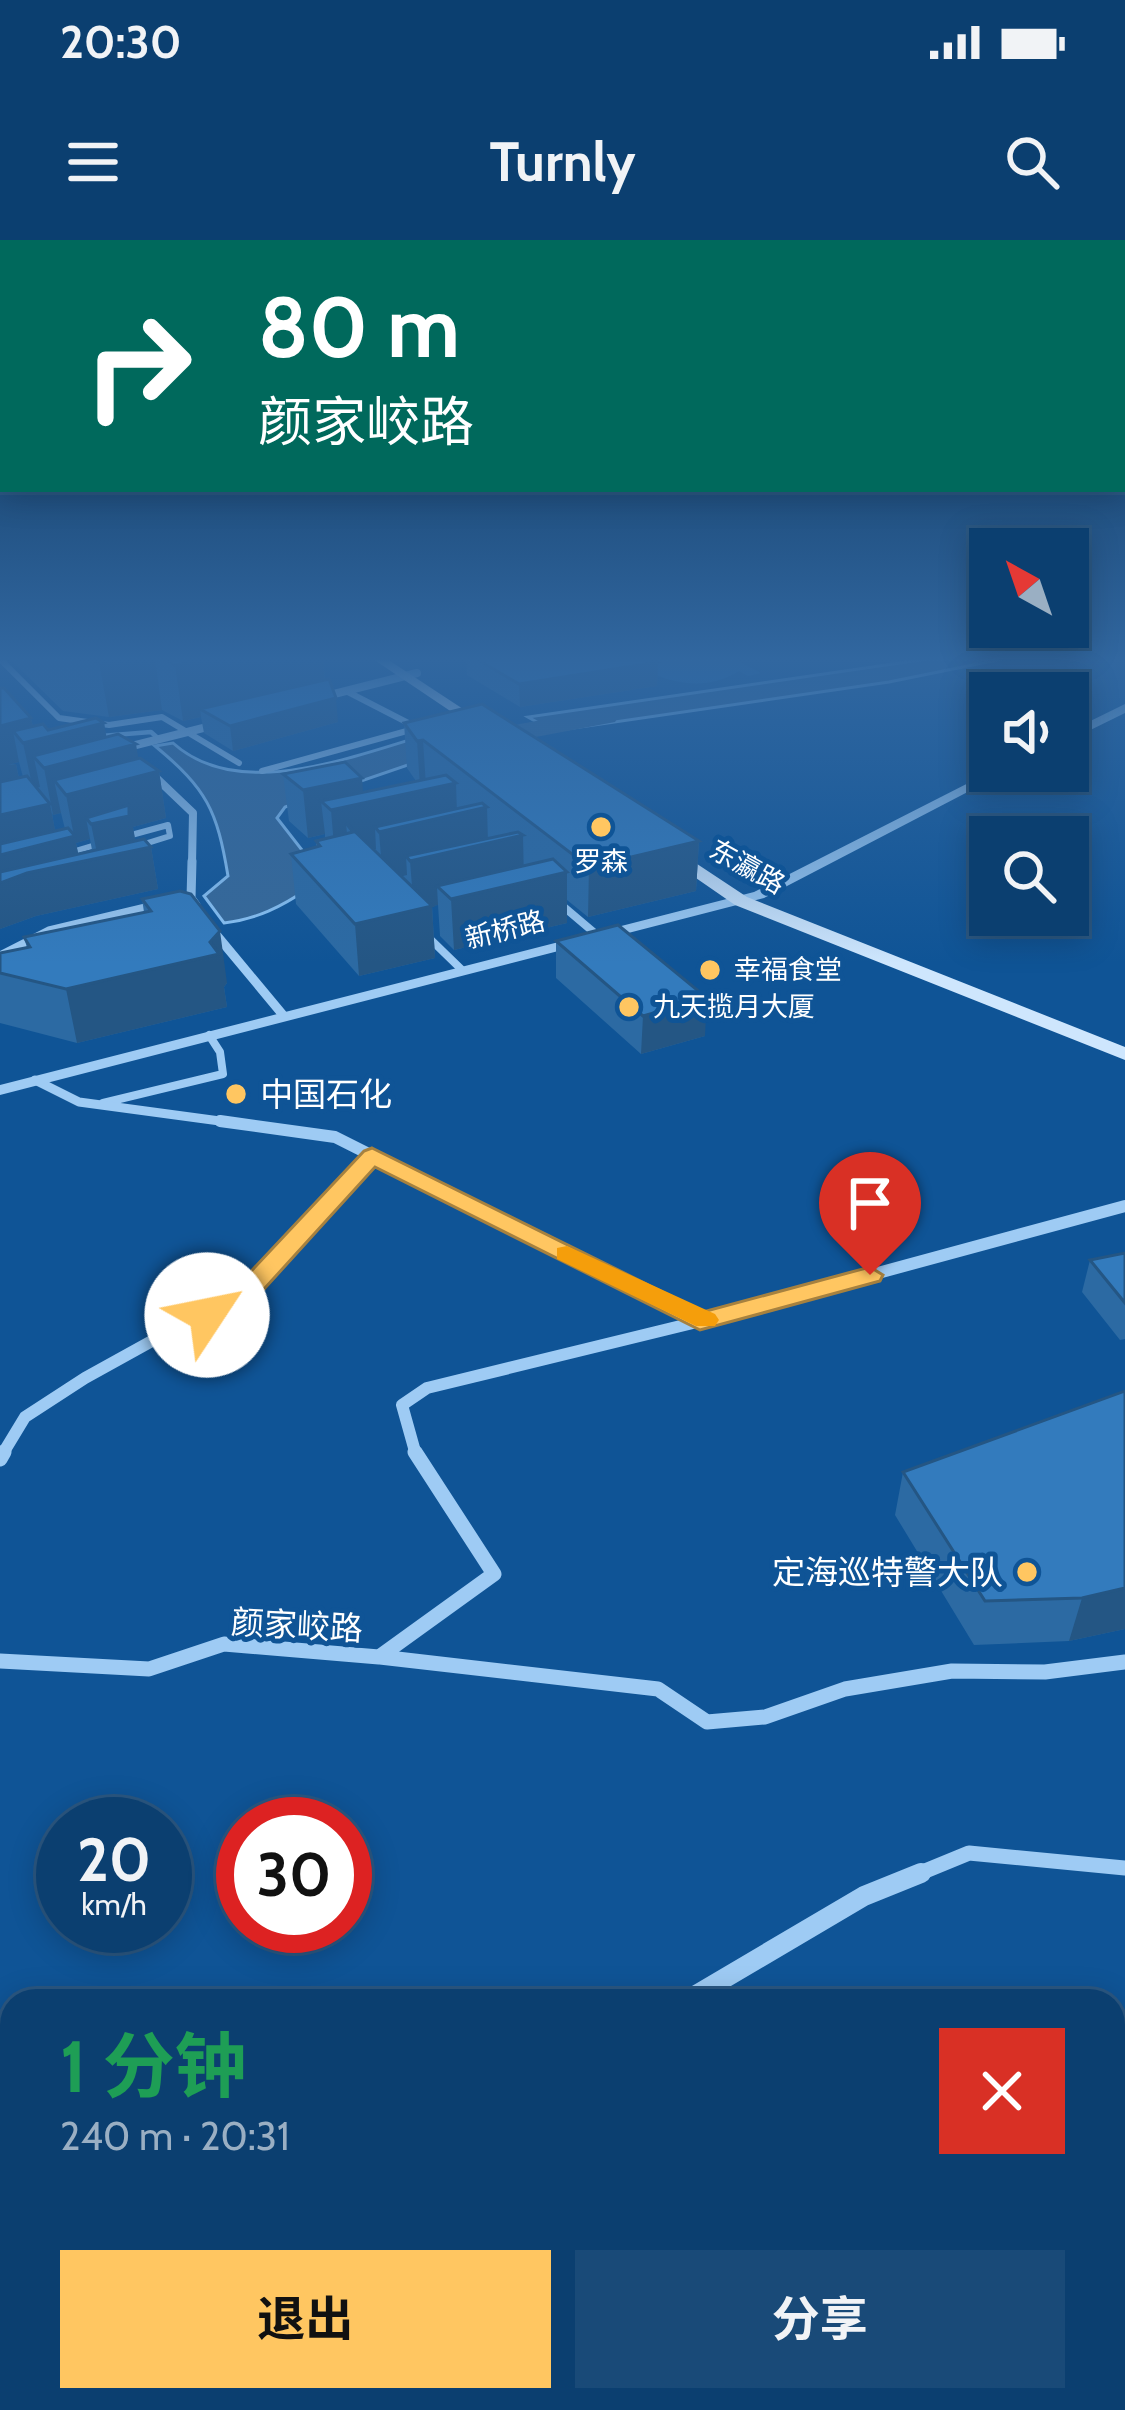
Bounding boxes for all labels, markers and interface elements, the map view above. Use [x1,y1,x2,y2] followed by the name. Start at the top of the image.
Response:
[60,15,182,69] text: 20:30
[60,129,126,195] icon: menu
[490,129,635,195] text: Turnly
[999,129,1065,195] icon: search
[258,276,460,378] text: 80 m
[60,288,216,444] icon: right
[258,389,474,455] text: 颜家峧路
[969,528,1089,648] north arrow
[969,528,1089,936] map controls
[969,672,1089,792] button: sound
[588,814,614,840] marker: 罗森
[969,816,1089,936] button: search
[704,832,791,901] street label: 东瀛路
[574,845,628,878] place label: 罗森
[462,904,548,955] street label: 新桥路
[734,953,842,986] place label: 幸福食堂
[697,957,723,983] marker: 幸福食堂
[653,990,815,1023] place label: 九天揽月大厦
[616,994,642,1020] marker: 九天揽月大厦
[260,1074,392,1114] place label: 中国石化
[223,1081,249,1107] marker: 中国石化
[819,1152,921,1275] pin
[837,1170,903,1236] icon: arrive
[144,1252,270,1378] position arrow
[772,1552,1003,1592] place label: 定海巡特警大队
[1014,1559,1040,1585] marker: 定海巡特警大队
[230,1602,364,1648] street label: 颜家峧路
[216,1797,372,1953] speed limit sign: 30
[77,1823,151,1896] text: 20
[81,1886,147,1923] text: km/h
[60,2023,247,2110] text: 1 分钟
[939,2028,1065,2154] button: close
[60,2112,290,2160] text: 240 m · 20:31
[60,2250,551,2388] button: 退出
[575,2250,1065,2388] button: 分享

